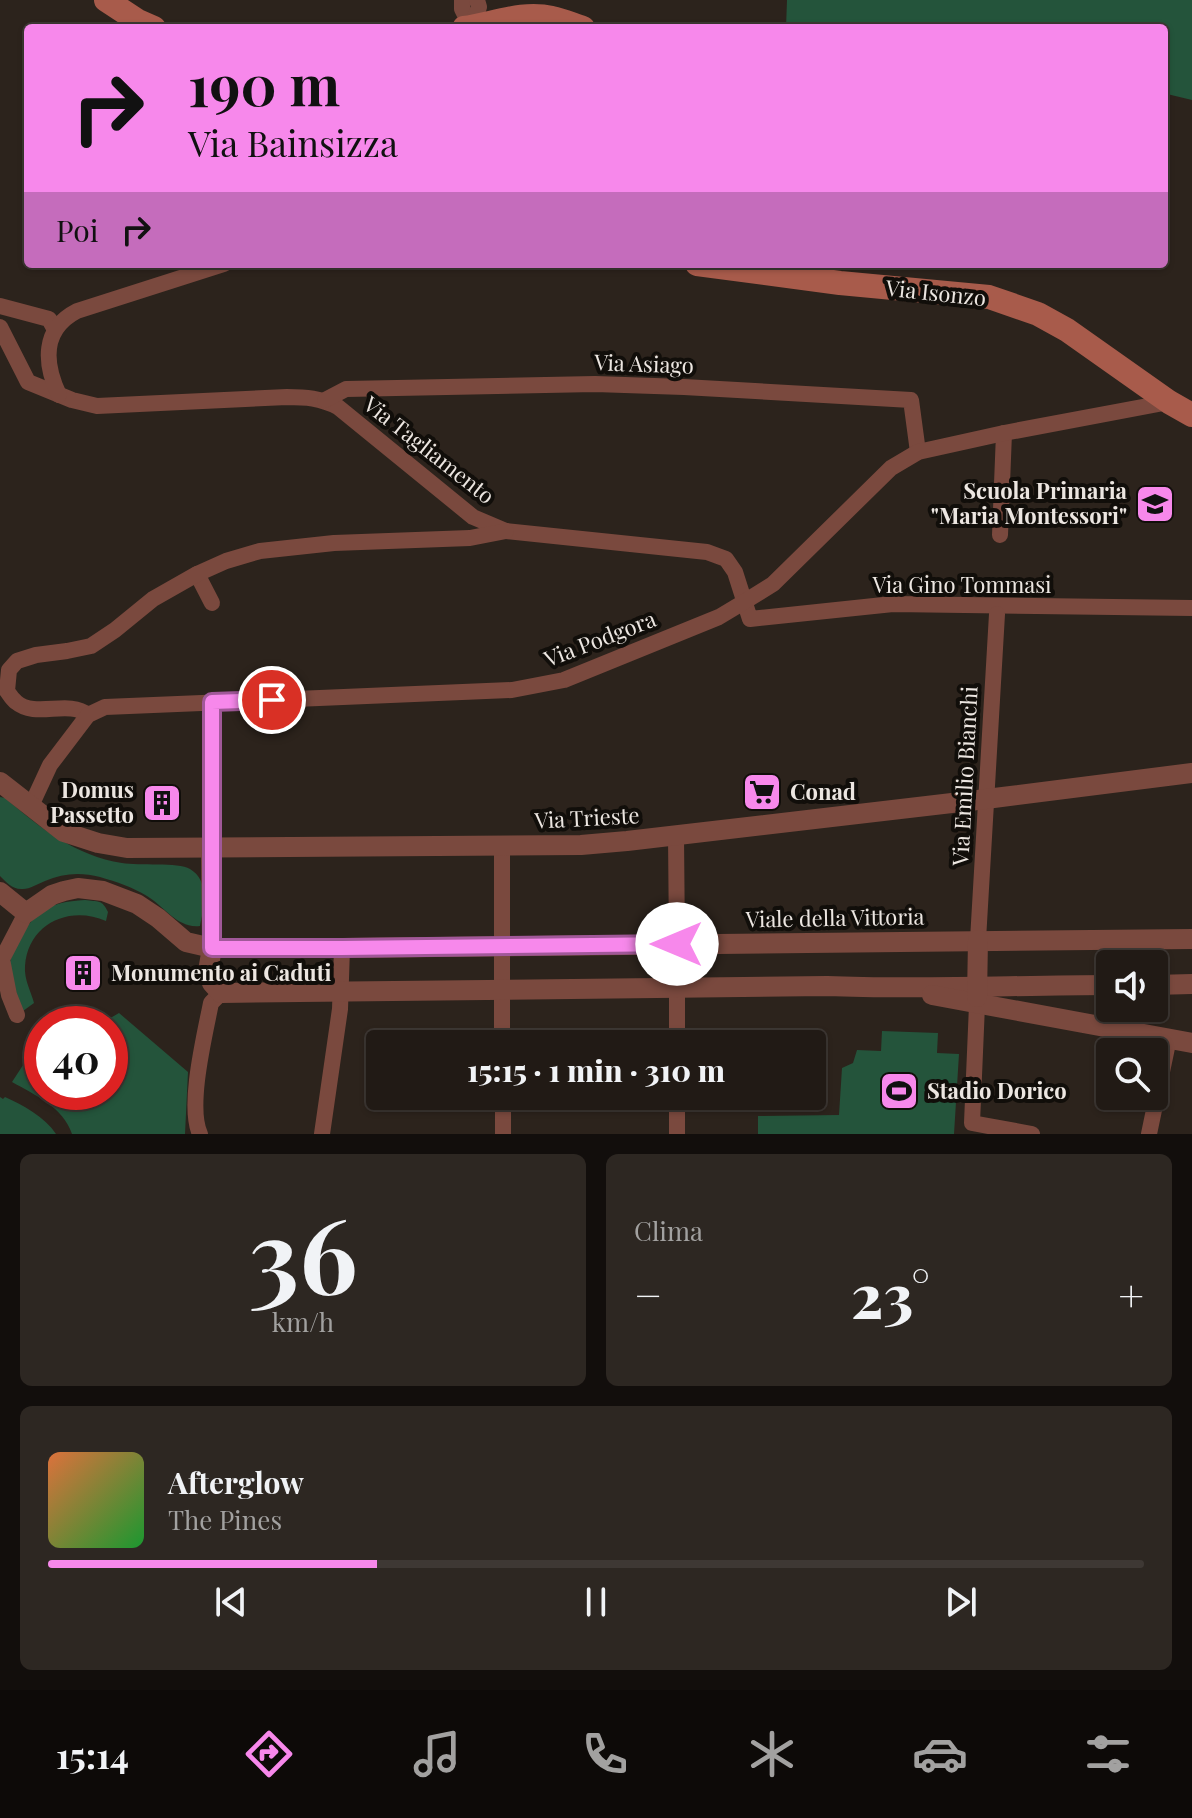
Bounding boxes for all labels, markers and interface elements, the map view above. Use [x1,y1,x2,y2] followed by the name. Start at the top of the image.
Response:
[188,46,340,121] text: 190 m
[56,56,160,160] icon: right
[188,118,398,166] text: Via Bainsizza
[114,208,158,252] icon: right
[56,210,98,250] text: Poi
[883,272,988,312] street label: Via Isonzo
[593,346,694,380] street label: Via Asiago
[357,388,501,510] street label: Via Tagliamento
[931,475,1128,530] place label: Scuola Primaria "Maria Montessori"
[1134,483,1176,525] school or university icon: Scuola Primaria "Maria Montessori"
[872,569,1052,599] street label: Via Gino Tommasi
[538,603,660,673] street label: Via Podgora
[238,666,306,734] pin
[250,678,294,722] icon: arrive
[944,685,984,867] street label: Via Emilio Bianchi
[741,771,783,813] supermarket icon: Conad
[50,774,134,829] place label: Domus Passetto
[790,776,856,806] place label: Conad
[141,782,183,824] building icon: Domus Passetto
[533,799,640,835] street label: Via Trieste
[744,900,925,934] street label: Viale della Vittoria
[635,902,719,986] position arrow
[1096,950,1168,1110] map controls
[1096,950,1168,1022] button: sound
[62,952,104,994] building icon: Monumento ai Caduti
[111,957,331,987] place label: Monumento ai Caduti
[24,1006,128,1110] speed limit sign: 40
[1096,1038,1168,1110] button: search
[467,1050,725,1090] text: 15:15 · 1 min · 310 m
[878,1070,920,1112] sports icon: Stadio Dorico
[927,1075,1067,1105] place label: Stadio Dorico
[248,1182,358,1321] text: 36
[634,1213,703,1248] text: Clima
[851,1253,930,1333] text: 23°
[634,1264,662,1323] text: −
[1118,1264,1144,1323] text: +
[272,1304,334,1339] text: km/h
[168,1462,304,1502] text: Afterglow
[168,1502,282,1537] text: The Pines
[209,1580,253,1624] icon: previous
[574,1580,618,1624] icon: pause
[939,1580,983,1624] icon: next
[241,1726,297,1782] icon: directions
[409,1726,465,1782] icon: music
[577,1726,633,1782] icon: phone
[744,1726,800,1782] icon: climate
[912,1726,968,1782] icon: car
[1080,1726,1136,1782] icon: filters
[56,1730,129,1778] text: 15:14

